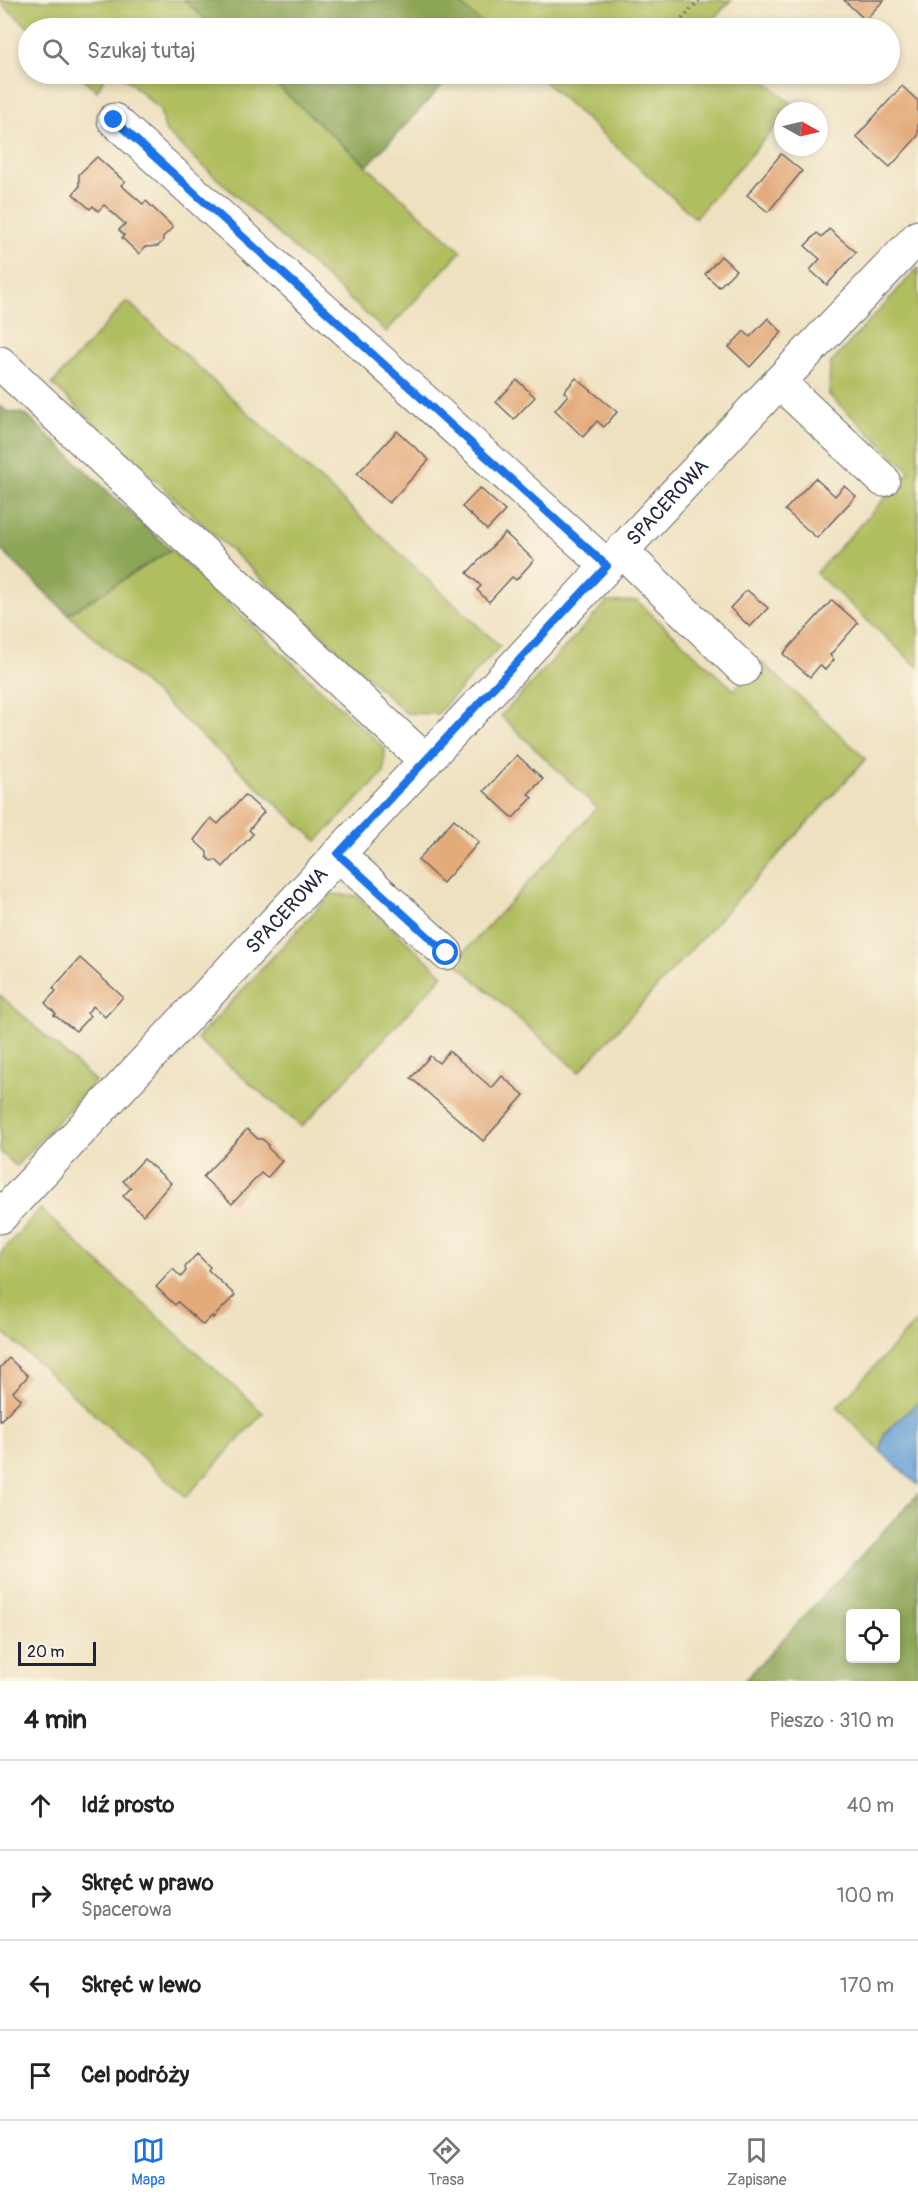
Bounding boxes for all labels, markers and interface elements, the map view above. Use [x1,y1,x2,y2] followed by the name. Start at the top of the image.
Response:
[18,18,900,84] search box
[39,35,72,68] icon: search
[87,37,196,65] text: Szukaj tutaj
[774,102,828,156] north arrow
[100,106,126,132] route end
[621,454,714,551] street label: SPACEROWA
[240,862,333,959] street label: SPACEROWA
[432,939,458,965] route start
[846,1609,900,1663] map controls
[846,1609,900,1663] button: locate
[18,1639,96,1666] scale bar
[27,1642,65,1662] text: 20 m
[24,1704,87,1736] text: 4 min
[770,1708,894,1733] text: Pieszo · 310 m
[24,1789,57,1822] icon: ahead
[81,1791,174,1819] text: Idź prosto
[847,1793,894,1818] text: 40 m
[81,1869,214,1897] text: Skręć w prawo
[24,1879,57,1912] icon: right
[837,1883,894,1908] text: 100 m
[81,1897,172,1922] text: Spacerowa
[24,1969,57,2002] icon: left
[81,1971,201,1999] text: Skręć w lewo
[840,1973,894,1998] text: 170 m
[24,2059,57,2092] icon: arrive
[81,2061,189,2089] text: Cel podróży
[131,2134,165,2190] tab: Mapa
[428,2134,464,2190] tab: Trasa
[727,2134,787,2190] tab: Zapisane

